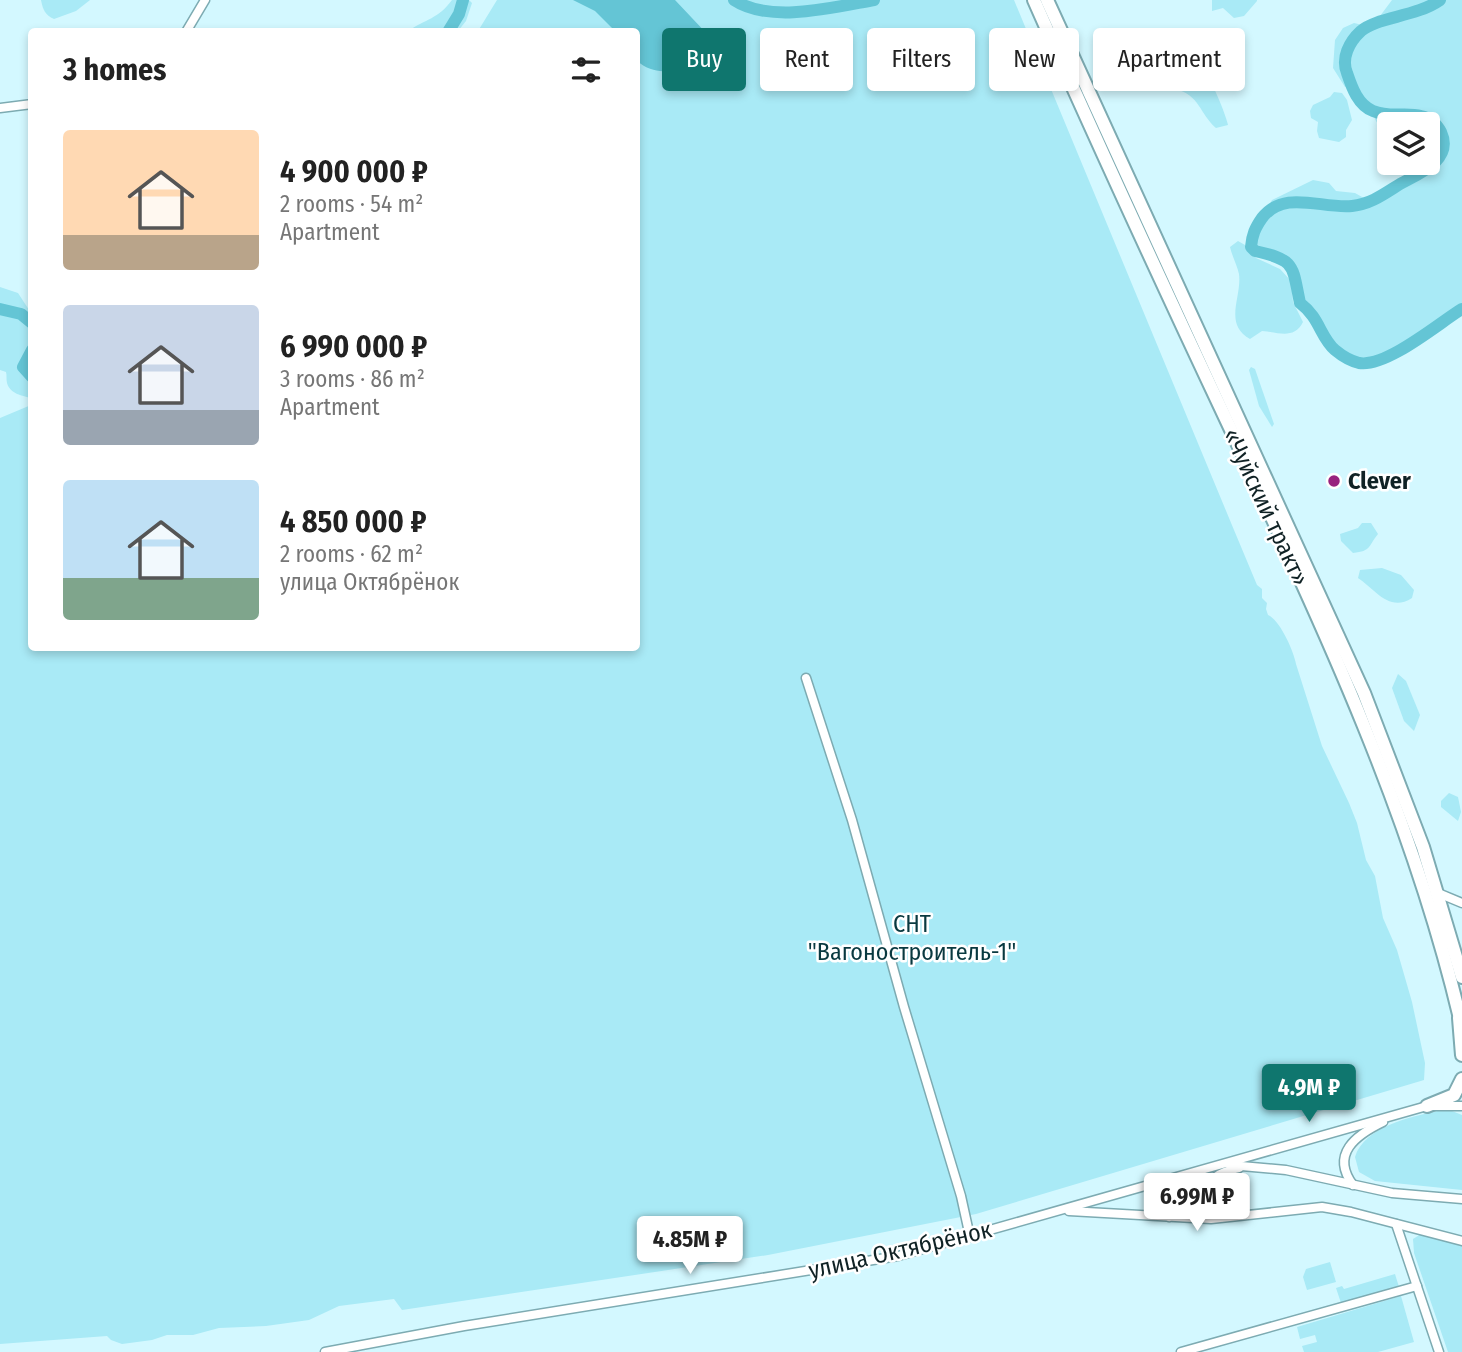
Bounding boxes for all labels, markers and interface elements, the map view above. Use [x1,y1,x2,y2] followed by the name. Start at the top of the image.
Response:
[662,28,746,91] chip: Buy
[760,28,853,91] chip: Rent
[867,28,975,91] chip: Filters
[989,28,1079,91] chip: New
[1093,28,1245,91] chip: Apartment
[567,51,605,89] icon: filters
[63,52,166,88] text: 3 homes
[1377,112,1440,175] map controls
[1377,112,1440,175] button: layers
[280,154,428,190] text: 4 900 000 ₽
[119,158,203,242] icon: home
[280,190,423,218] text: 2 rooms · 54 m²
[280,218,380,246] text: Apartment
[280,329,427,365] text: 6 990 000 ₽
[119,333,203,417] icon: home
[280,365,425,393] text: 3 rooms · 86 m²
[280,393,380,421] text: Apartment
[1217,424,1315,590] street label: «Чуйский тракт»
[1348,467,1411,495] place label: Clever
[1326,473,1342,489] marker: Clever
[280,504,426,540] text: 4 850 000 ₽
[119,508,203,592] icon: home
[280,540,423,568] text: 2 rooms · 62 m²
[280,568,459,596] text: улица Октябрёнок
[808,910,1016,966] park label: СНТ "Вагоностроитель-1"
[1252,1064,1366,1124] pin: 4.9M ₽
[1278,1073,1340,1101] text: 4.9M ₽
[1132,1174,1262,1233] pin: 6.99M ₽
[1160,1182,1234,1210] text: 6.99M ₽
[806,1215,995,1285] street label: улица Октябрёнок
[625,1216,755,1276] pin: 4.85M ₽
[653,1225,727,1253] text: 4.85M ₽

